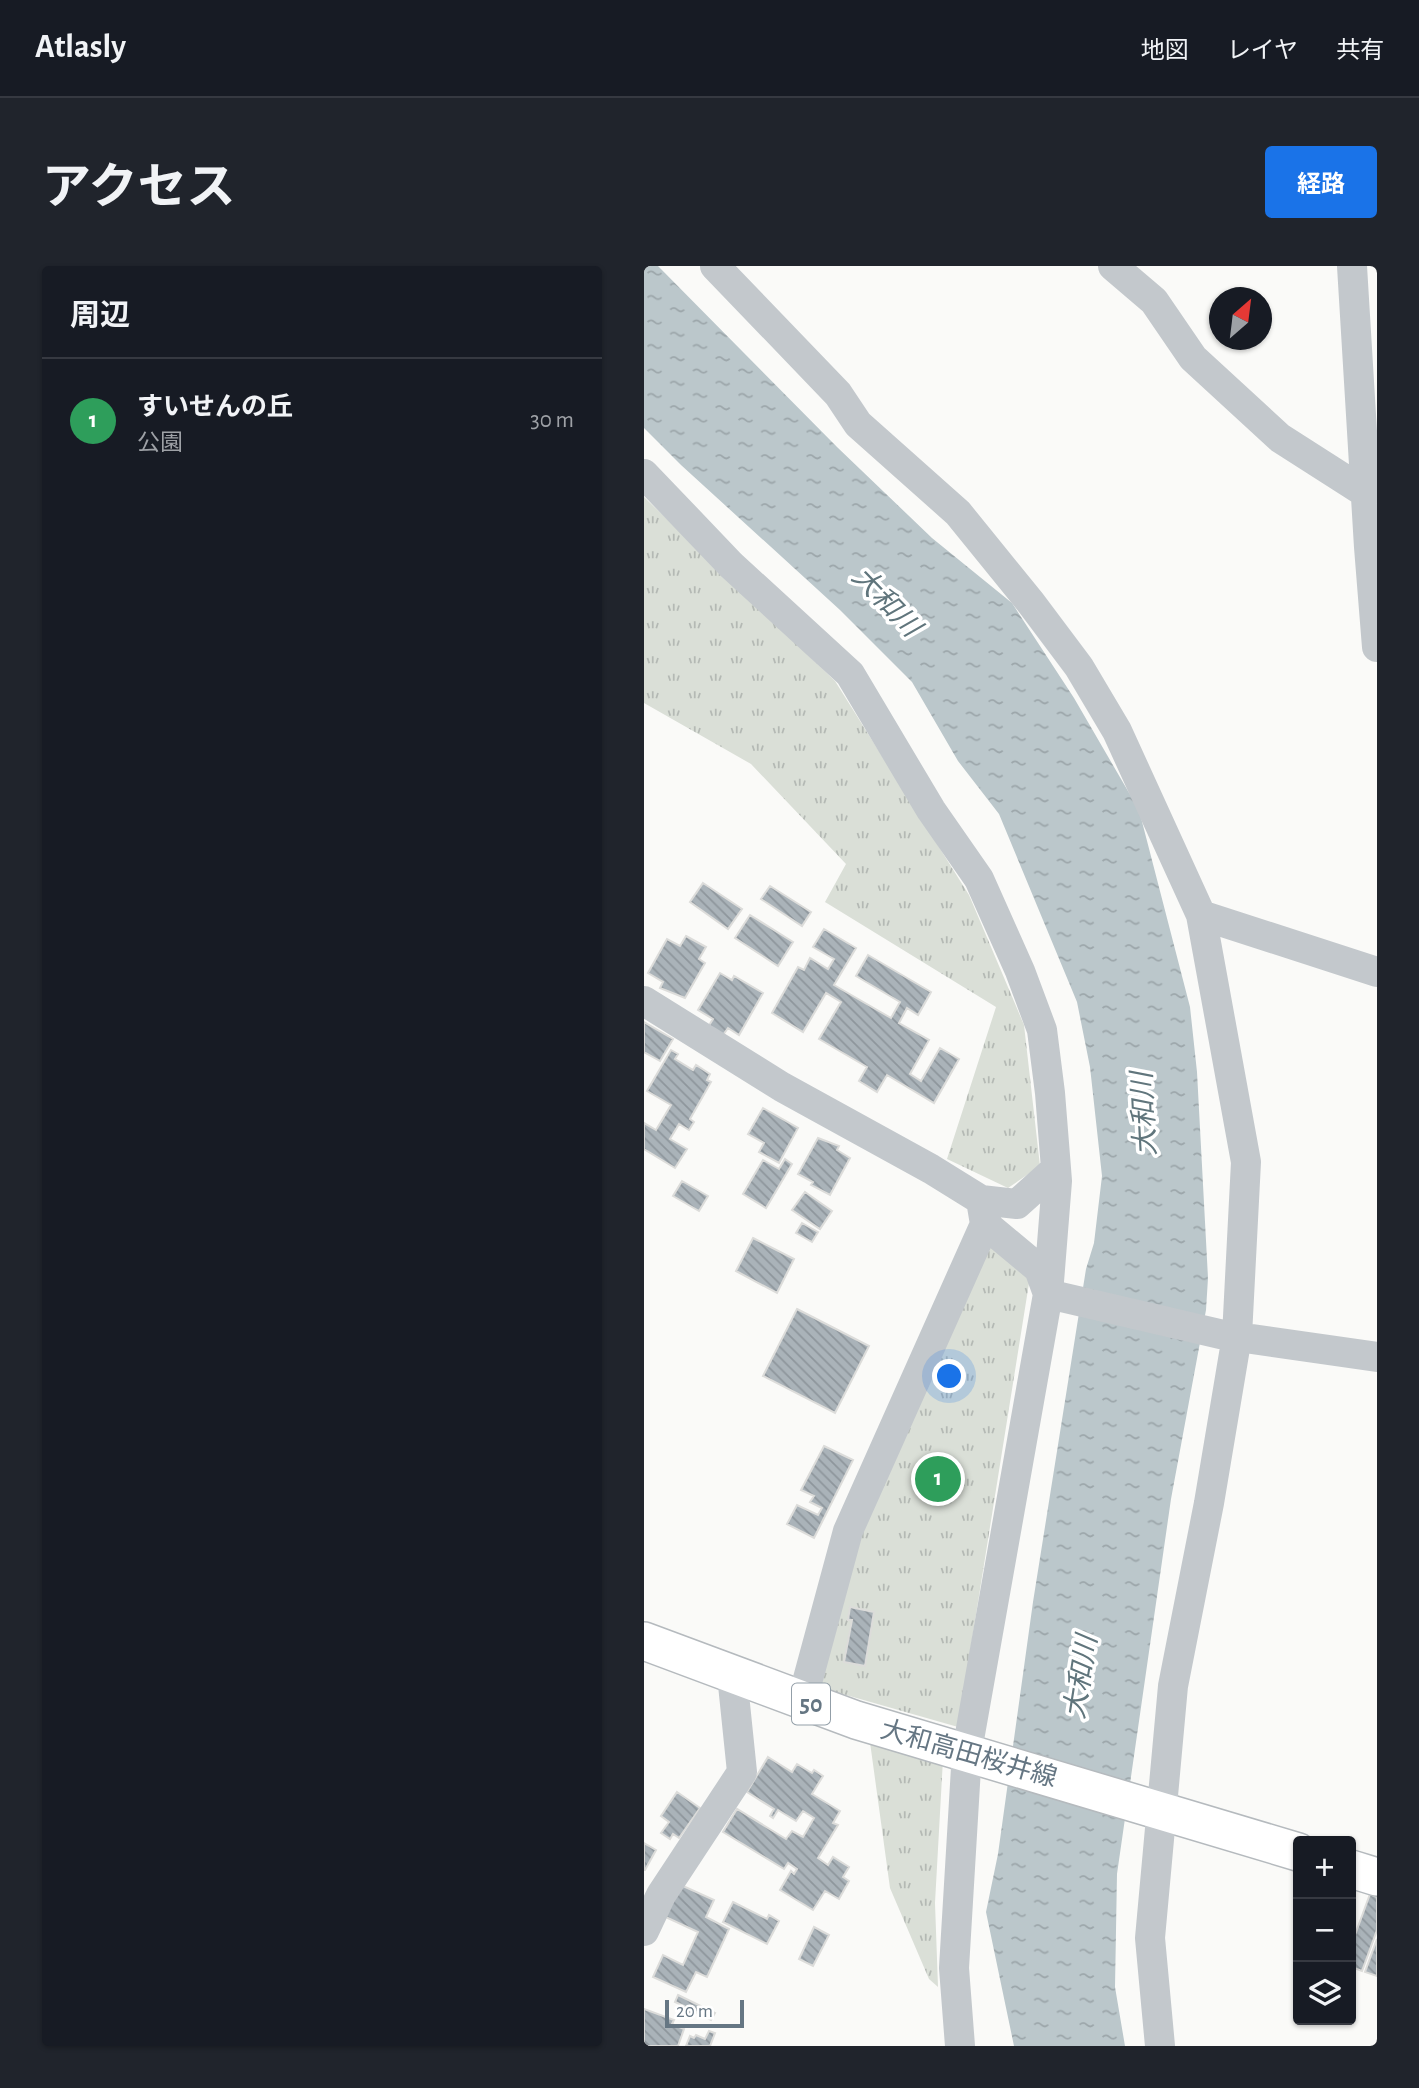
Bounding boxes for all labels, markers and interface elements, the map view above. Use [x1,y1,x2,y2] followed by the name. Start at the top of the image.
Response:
[35,31,126,64] text: Atlasly
[1141,39,1189,63] text: 地図
[1227,39,1298,63] text: レイヤ
[1336,39,1384,63] text: 共有
[1265,146,1377,218] button: 経路
[42,164,236,213] text: アクセス
[1209,287,1272,350] north arrow
[70,301,130,331] text: 周辺
[137,394,293,420] text: すいせんの丘
[89,409,97,432] text: 1
[530,409,574,432] text: 30 m
[137,432,183,455] text: 公園
[846,561,928,644] water label: 大和川
[1127,1068,1161,1157] water label: 大和川
[932,1359,966,1393] your location
[915,1453,961,1505] pin: 1
[1060,1630,1103,1721] water label: 大和川
[792,1684,830,1724] road number: 50
[878,1715,1060,1792] street label: 大和高田桜井線
[1293,1836,1356,2025] map controls
[1293,1836,1356,1899] button: +
[1293,1899,1356,1962] button: −
[1293,1962,1356,2025] button: layers
[665,1997,744,2029] scale bar
[676,2002,713,2021] text: 20 m

